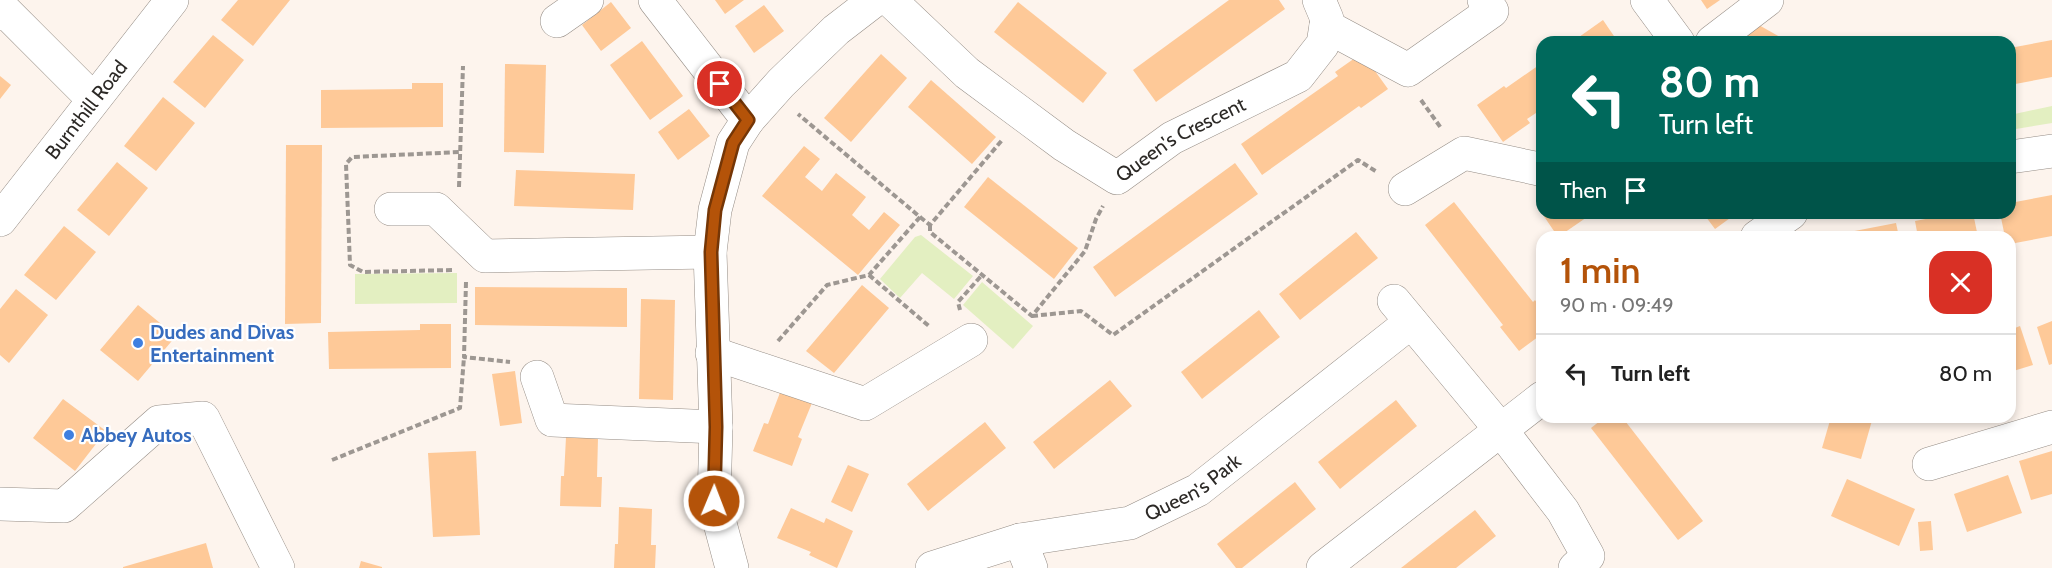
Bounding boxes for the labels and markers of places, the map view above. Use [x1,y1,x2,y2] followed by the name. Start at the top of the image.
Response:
[694,58,745,109] pin
[150,320,294,367] place label: Dudes and Divas Entertainment
[131,336,145,350] marker: Dudes and Divas Entertainment
[81,423,192,447] place label: Abbey Autos
[62,428,76,442] marker: Abbey Autos

